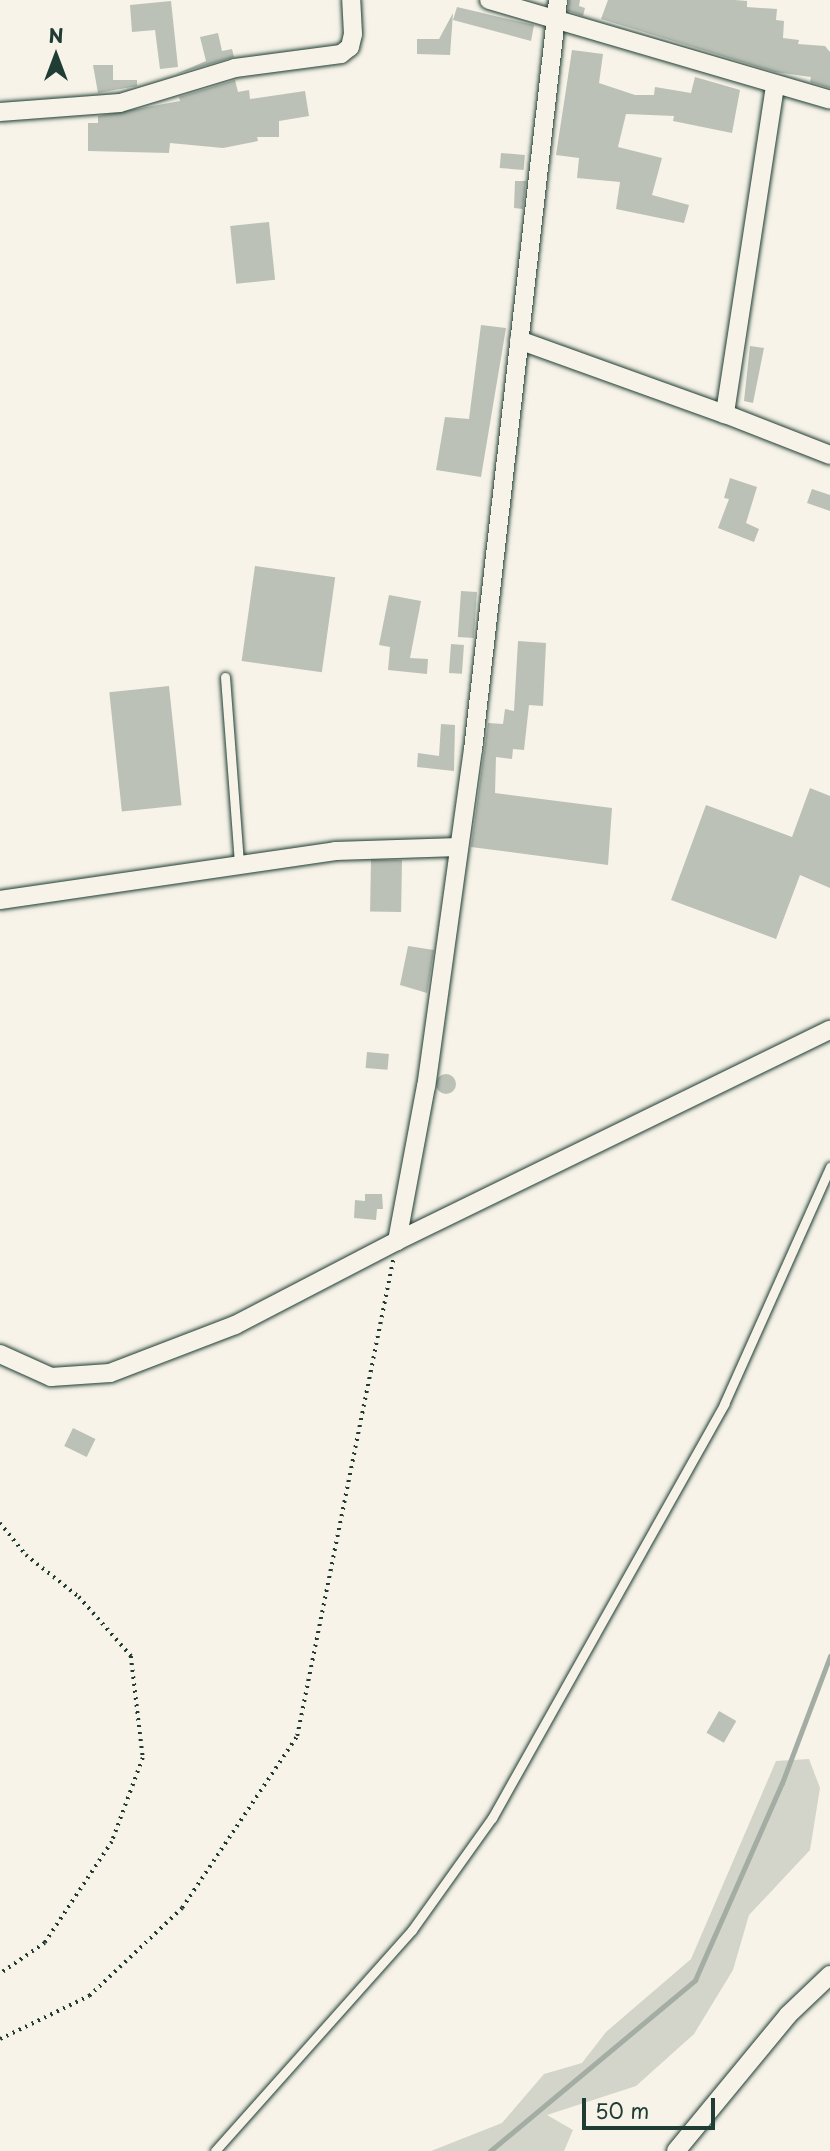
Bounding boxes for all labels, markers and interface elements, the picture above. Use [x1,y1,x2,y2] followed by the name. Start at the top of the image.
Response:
[21,21,91,91] north arrow
[48,21,64,49] text: N
[585,2084,718,2128] scale bar
[595,2094,649,2126] text: 50 m

